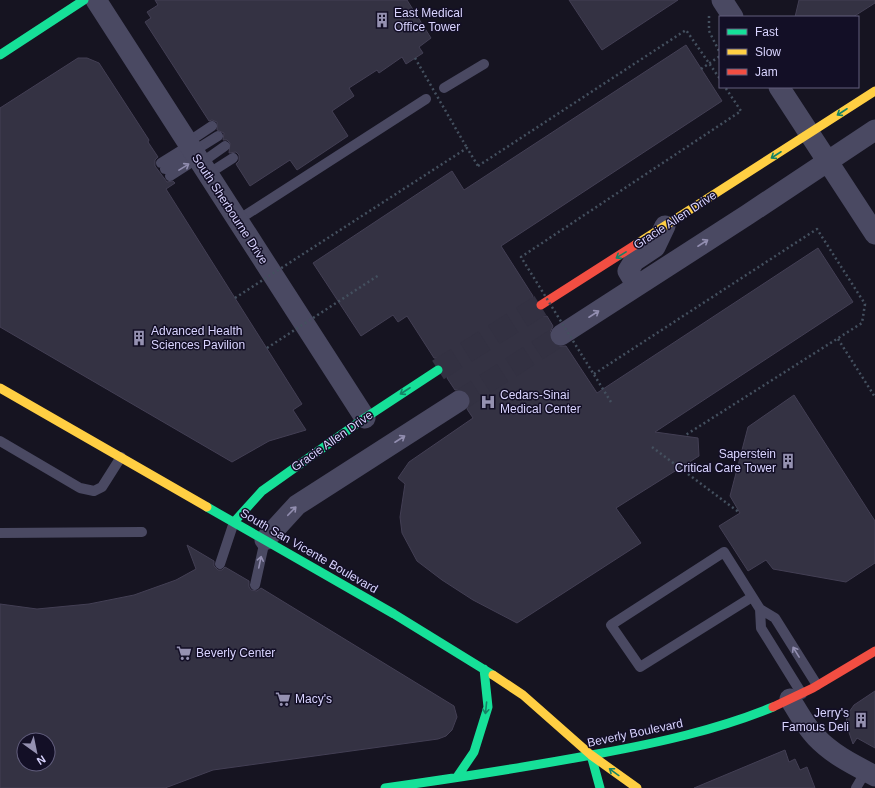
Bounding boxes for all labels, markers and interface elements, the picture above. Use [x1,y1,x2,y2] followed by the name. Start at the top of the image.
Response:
[394,6,463,34] place label: East Medical Office Tower
[373,11,391,29] building icon: East Medical Office Tower
[719,16,859,88] legend
[755,25,779,39] text: Fast
[755,45,781,59] text: Slow
[755,65,778,79] text: Jam
[837,108,848,116] one-way arrow
[189,151,271,267] street label: South Sherbourne Drive
[771,151,782,159] one-way arrow
[178,163,189,171] one-way arrow
[631,188,719,252] street label: Gracie Allen Drive
[697,239,709,247] one-way arrow
[615,250,626,259] one-way arrow
[588,309,600,317] one-way arrow
[151,324,245,352] place label: Advanced Health Sciences Pavilion
[130,329,148,347] building icon: Advanced Health Sciences Pavilion
[400,387,411,395] one-way arrow
[500,388,581,416] place label: Cedars-Sinai Medical Center
[479,393,497,411] hospital icon: Cedars-Sinai Medical Center
[289,408,376,474] street label: Gracie Allen Drive
[394,435,406,443] one-way arrow
[675,447,776,475] place label: Saperstein Critical Care Tower
[779,452,797,470] building icon: Saperstein Critical Care Tower
[238,506,380,596] street label: South San Vicente Boulevard
[287,506,297,516] one-way arrow
[256,556,264,569] one-way arrow
[175,644,193,662] supermarket icon: Beverly Center
[196,646,275,660] place label: Beverly Center
[792,647,800,658] one-way arrow
[274,690,292,708] supermarket icon: Macy's
[295,692,332,706] place label: Macy's
[482,701,490,714] one-way arrow
[782,706,849,734] place label: Jerry's Famous Deli
[852,711,870,729] building icon: Jerry's Famous Deli
[586,716,684,750] street label: Beverly Boulevard
[16,732,56,772] north arrow
[35,753,48,768] text: N
[609,767,620,776] one-way arrow

